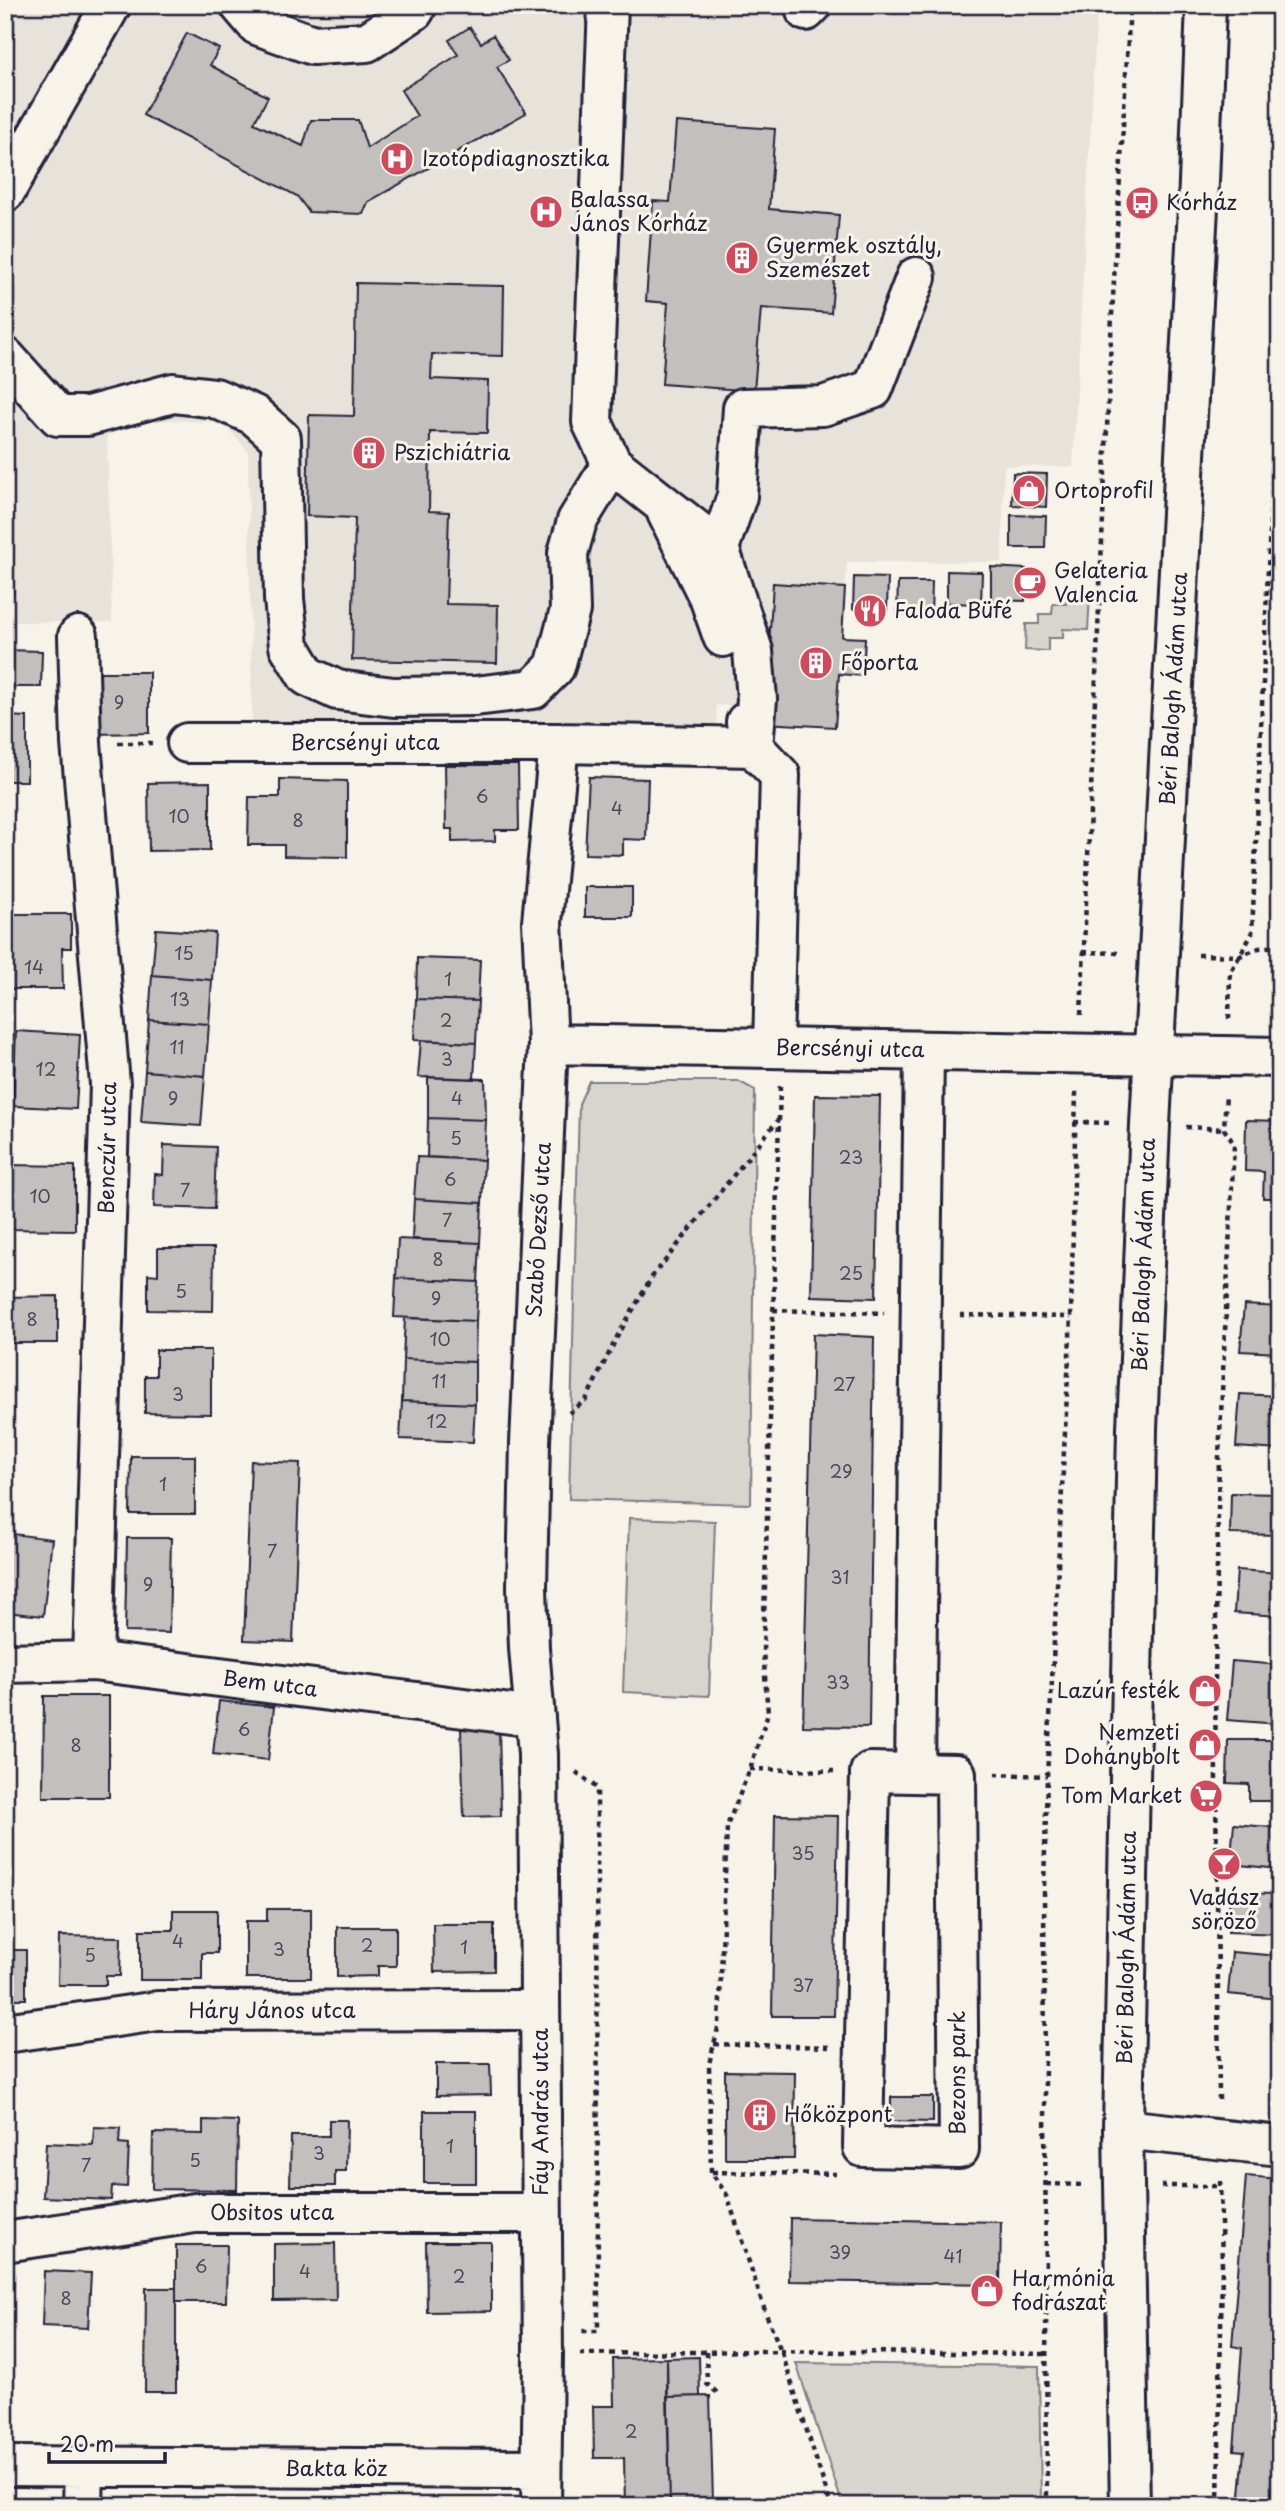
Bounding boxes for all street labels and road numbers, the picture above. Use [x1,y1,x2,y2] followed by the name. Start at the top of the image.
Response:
[1150,571,1194,806] street label: Béri Balogh Ádám utca
[290,725,440,757] street label: Bercsényi utca
[775,1030,925,1064] street label: Bercsényi utca
[89,1082,123,1214] street label: Benczúr utca
[1122,1138,1162,1372] street label: Béri Balogh Ádám utca
[516,1141,558,1318] street label: Szabó Dezső utca
[221,1660,320,1704] street label: Bem utca
[1107,1831,1143,2065] street label: Béri Balogh Ádám utca
[188,1993,356,2025] street label: Háry János utca
[940,2011,972,2135] street label: Bezons park
[523,2028,555,2196] street label: Fáy András utca
[210,2195,334,2227] street label: Obsitos utca
[284,2451,388,2483] street label: Bakta köz

